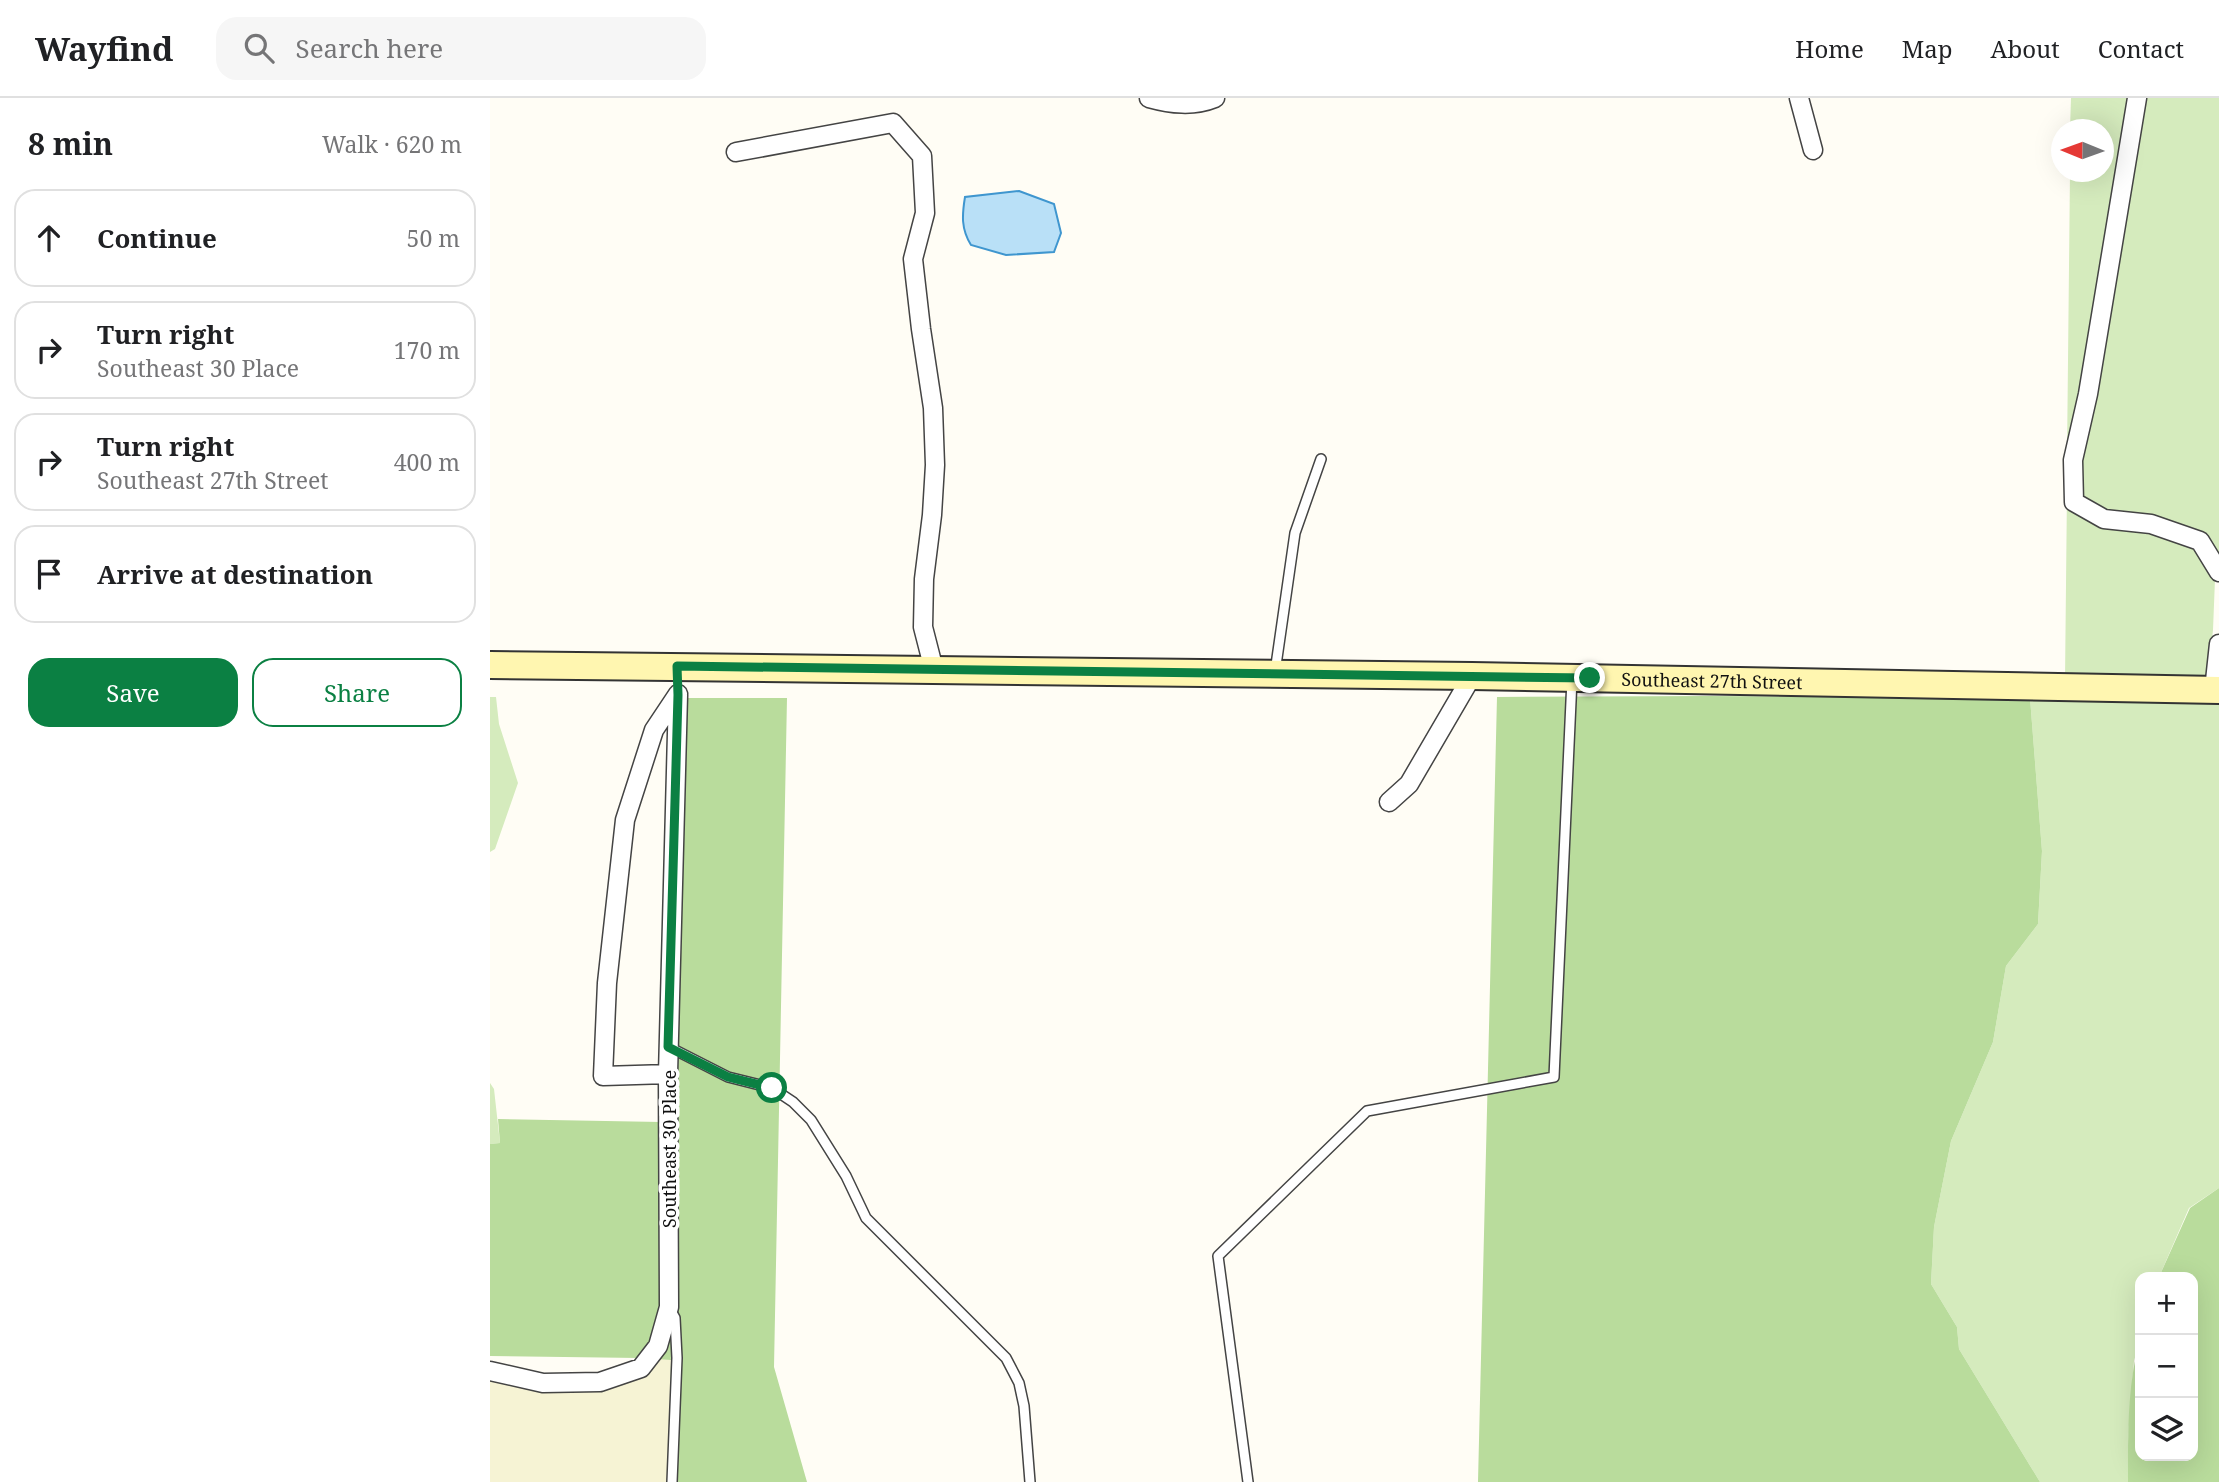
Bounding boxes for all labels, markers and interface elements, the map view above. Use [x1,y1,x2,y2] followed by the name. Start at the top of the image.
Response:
[216,17,706,80] search box
[35,26,174,71] text: Wayfind
[240,29,278,67] icon: search
[296,30,443,66] text: Search here
[1795,32,1864,65] text: Home
[1902,32,1953,65] text: Map
[1991,32,2060,65] text: About
[2098,32,2184,65] text: Contact
[2051,119,2114,182] north arrow
[28,123,113,164] text: 8 min
[322,128,462,160] text: Walk · 620 m
[30,219,68,257] icon: ahead
[97,220,217,256] text: Continue
[407,222,460,254] text: 50 m
[97,316,234,352] text: Turn right
[30,331,68,369] icon: right
[394,334,460,366] text: 170 m
[97,352,299,384] text: Southeast 30 Place
[97,428,234,464] text: Turn right
[30,443,68,481] icon: right
[394,446,460,478] text: 400 m
[97,464,328,496] text: Southeast 27th Street
[30,555,68,593] icon: arrive
[97,556,373,592] text: Arrive at destination
[28,658,238,727] button: Save
[252,658,462,727] button: Share
[1574,662,1605,693] route end
[1621,667,1803,694] street label: Southeast 27th Street
[657,1070,681,1228] street label: Southeast 30 Place
[756,1072,787,1103] route start
[2135,1272,2198,1461] map controls
[2135,1272,2198,1335] button: +
[2135,1335,2198,1398] button: −
[2135,1398,2198,1461] button: layers

